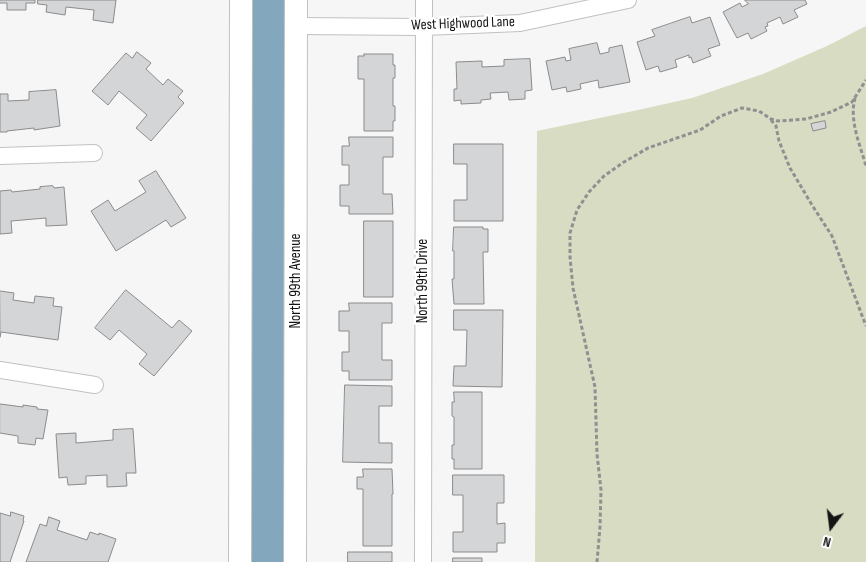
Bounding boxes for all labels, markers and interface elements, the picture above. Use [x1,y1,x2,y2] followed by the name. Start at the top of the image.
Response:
[411,13,515,35] street label: West Highwood Lane
[287,233,305,329] street label: North 99th Avenue
[414,239,432,323] street label: North 99th Drive
[806,502,856,552] north arrow
[821,533,833,551] text: N

